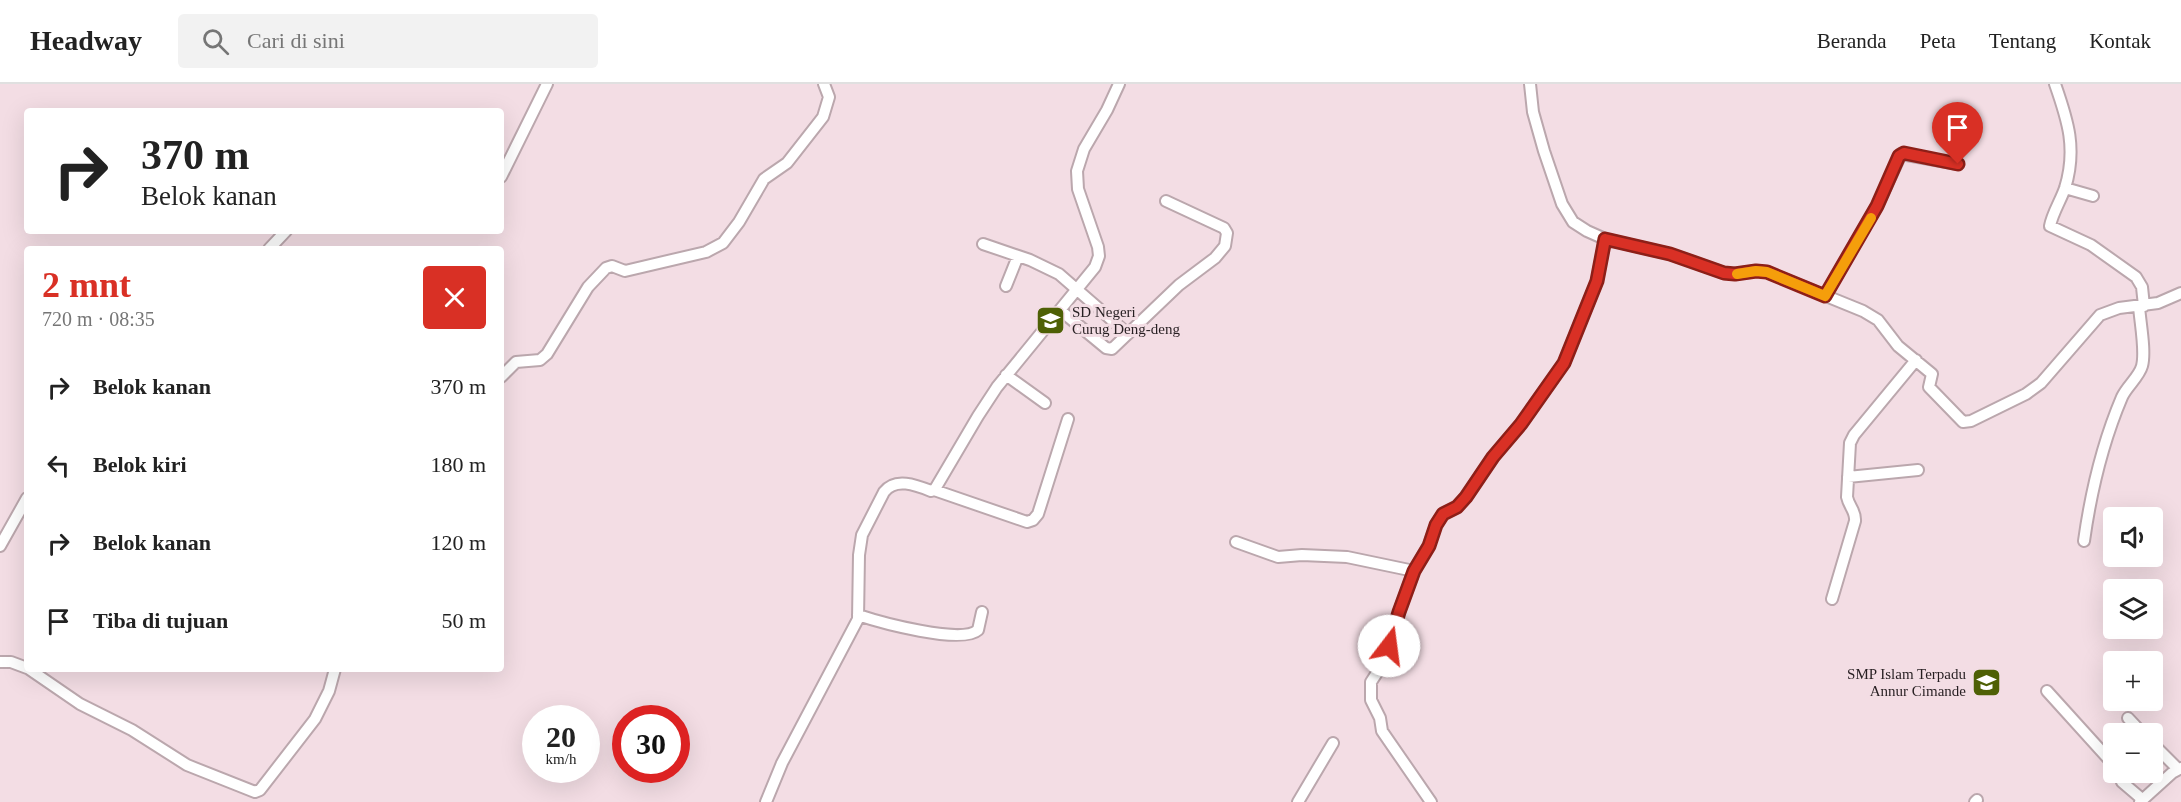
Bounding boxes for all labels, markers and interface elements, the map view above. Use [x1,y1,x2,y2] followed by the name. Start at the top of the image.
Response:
[178,14,598,68] search box
[30,25,142,56] text: Headway
[199,25,232,58] icon: search
[247,28,345,53] text: Cari di sini
[1817,29,1887,53] text: Beranda
[1920,29,1956,53] text: Peta
[1989,29,2056,53] text: Tentang
[2089,29,2151,53] text: Kontak
[1932,102,1983,164] pin
[1941,111,1974,144] icon: arrive
[42,132,120,210] icon: right
[141,132,250,178] text: 370 m
[141,181,277,211] text: Belok kanan
[42,265,131,305] text: 2 mnt
[423,266,486,329] button: close
[1072,304,1180,337] place label: SD Negeri Curug Deng-deng
[1035,305,1067,337] school or university icon: SD Negeri Curug Deng-deng
[42,308,155,330] text: 720 m · 08:35
[42,371,75,404] icon: right
[93,374,211,399] text: Belok kanan
[430,374,486,399] text: 370 m
[42,449,75,482] icon: left
[93,452,187,477] text: Belok kiri
[430,452,486,477] text: 180 m
[2103,507,2163,783] map controls
[2103,507,2163,567] button: sound
[42,527,75,560] icon: right
[93,530,211,555] text: Belok kanan
[430,530,486,555] text: 120 m
[2103,579,2163,639] button: layers
[42,605,75,638] icon: arrive
[93,608,228,633] text: Tiba di tujuan
[441,608,486,633] text: 50 m
[1357,614,1421,678] position arrow
[2103,651,2163,711] button: +
[1847,666,1966,699] place label: SMP Islam Terpadu Annur Cimande
[1971,667,2003,699] school or university icon: SMP Islam Terpadu Annur Cimande
[612,705,690,783] speed limit sign: 30
[546,720,576,753] text: 20
[2103,723,2163,783] button: −
[546,751,576,767] text: km/h

